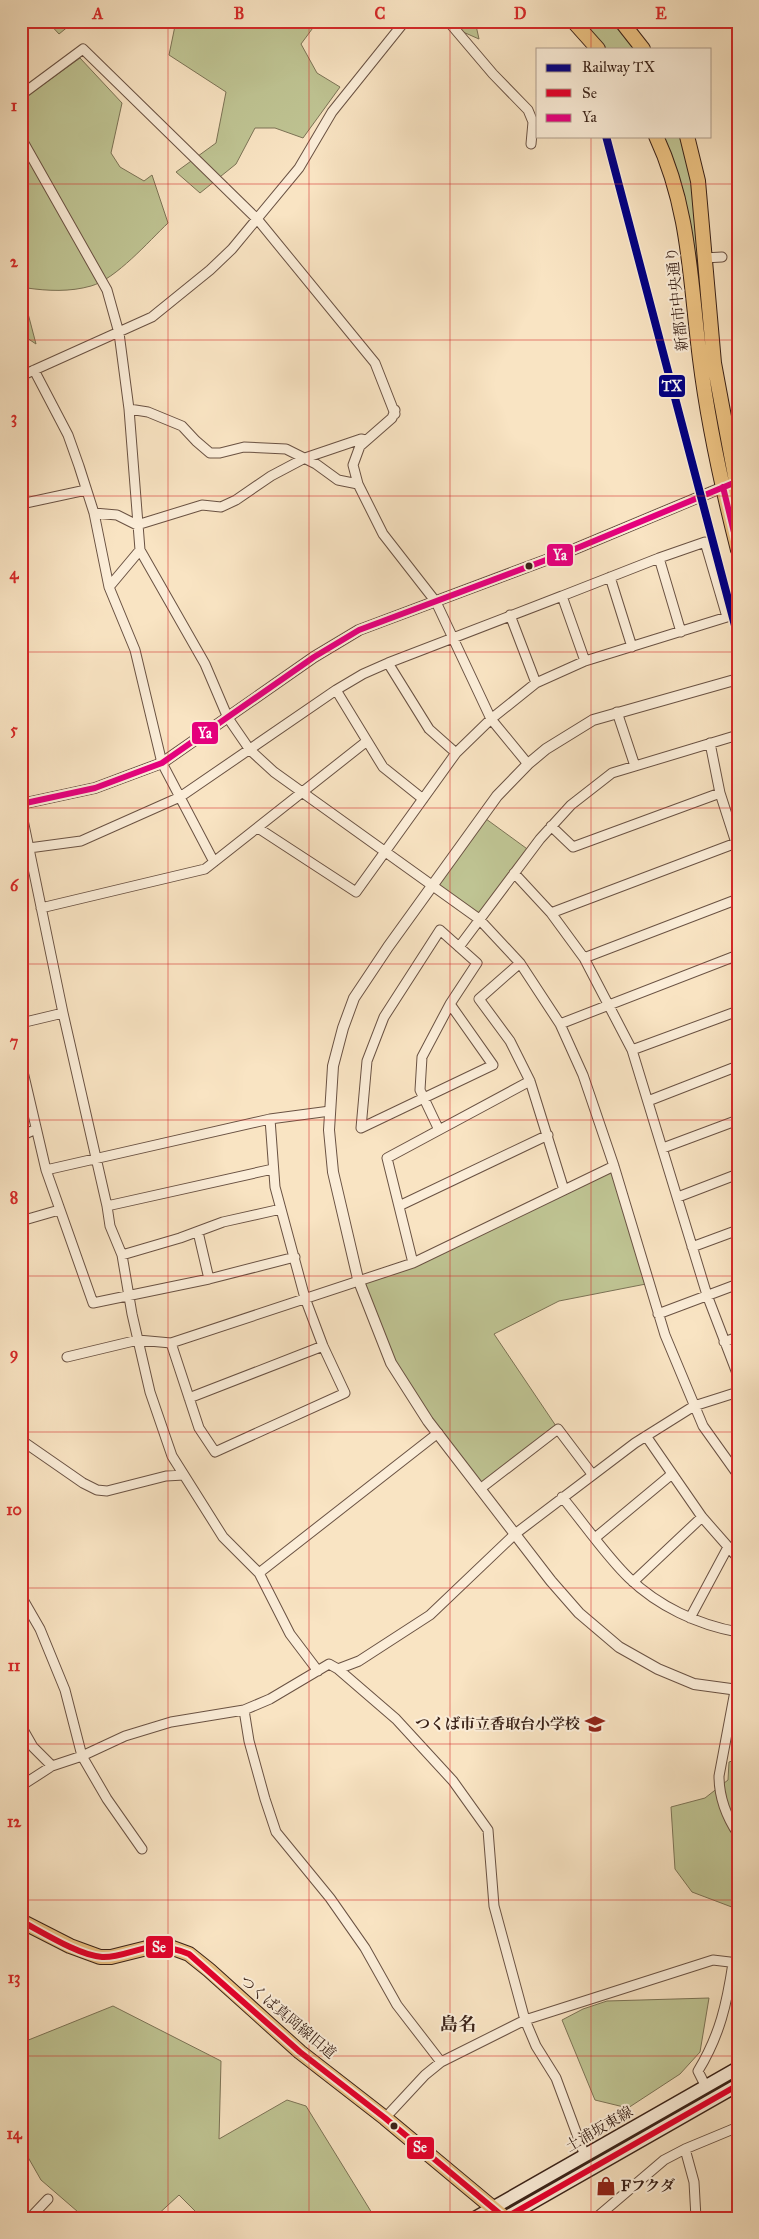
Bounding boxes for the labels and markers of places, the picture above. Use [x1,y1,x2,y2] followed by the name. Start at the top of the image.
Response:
[524,561,534,571] unlabelled marker
[584,1713,606,1735] school or university icon: つくば市立香取台小学校
[415,1715,580,1733] place label: つくば市立香取台小学校
[389,2121,399,2131] unlabelled marker
[595,2175,617,2197] shop icon: Fフクダ
[621,2177,675,2195] place label: Fフクダ

